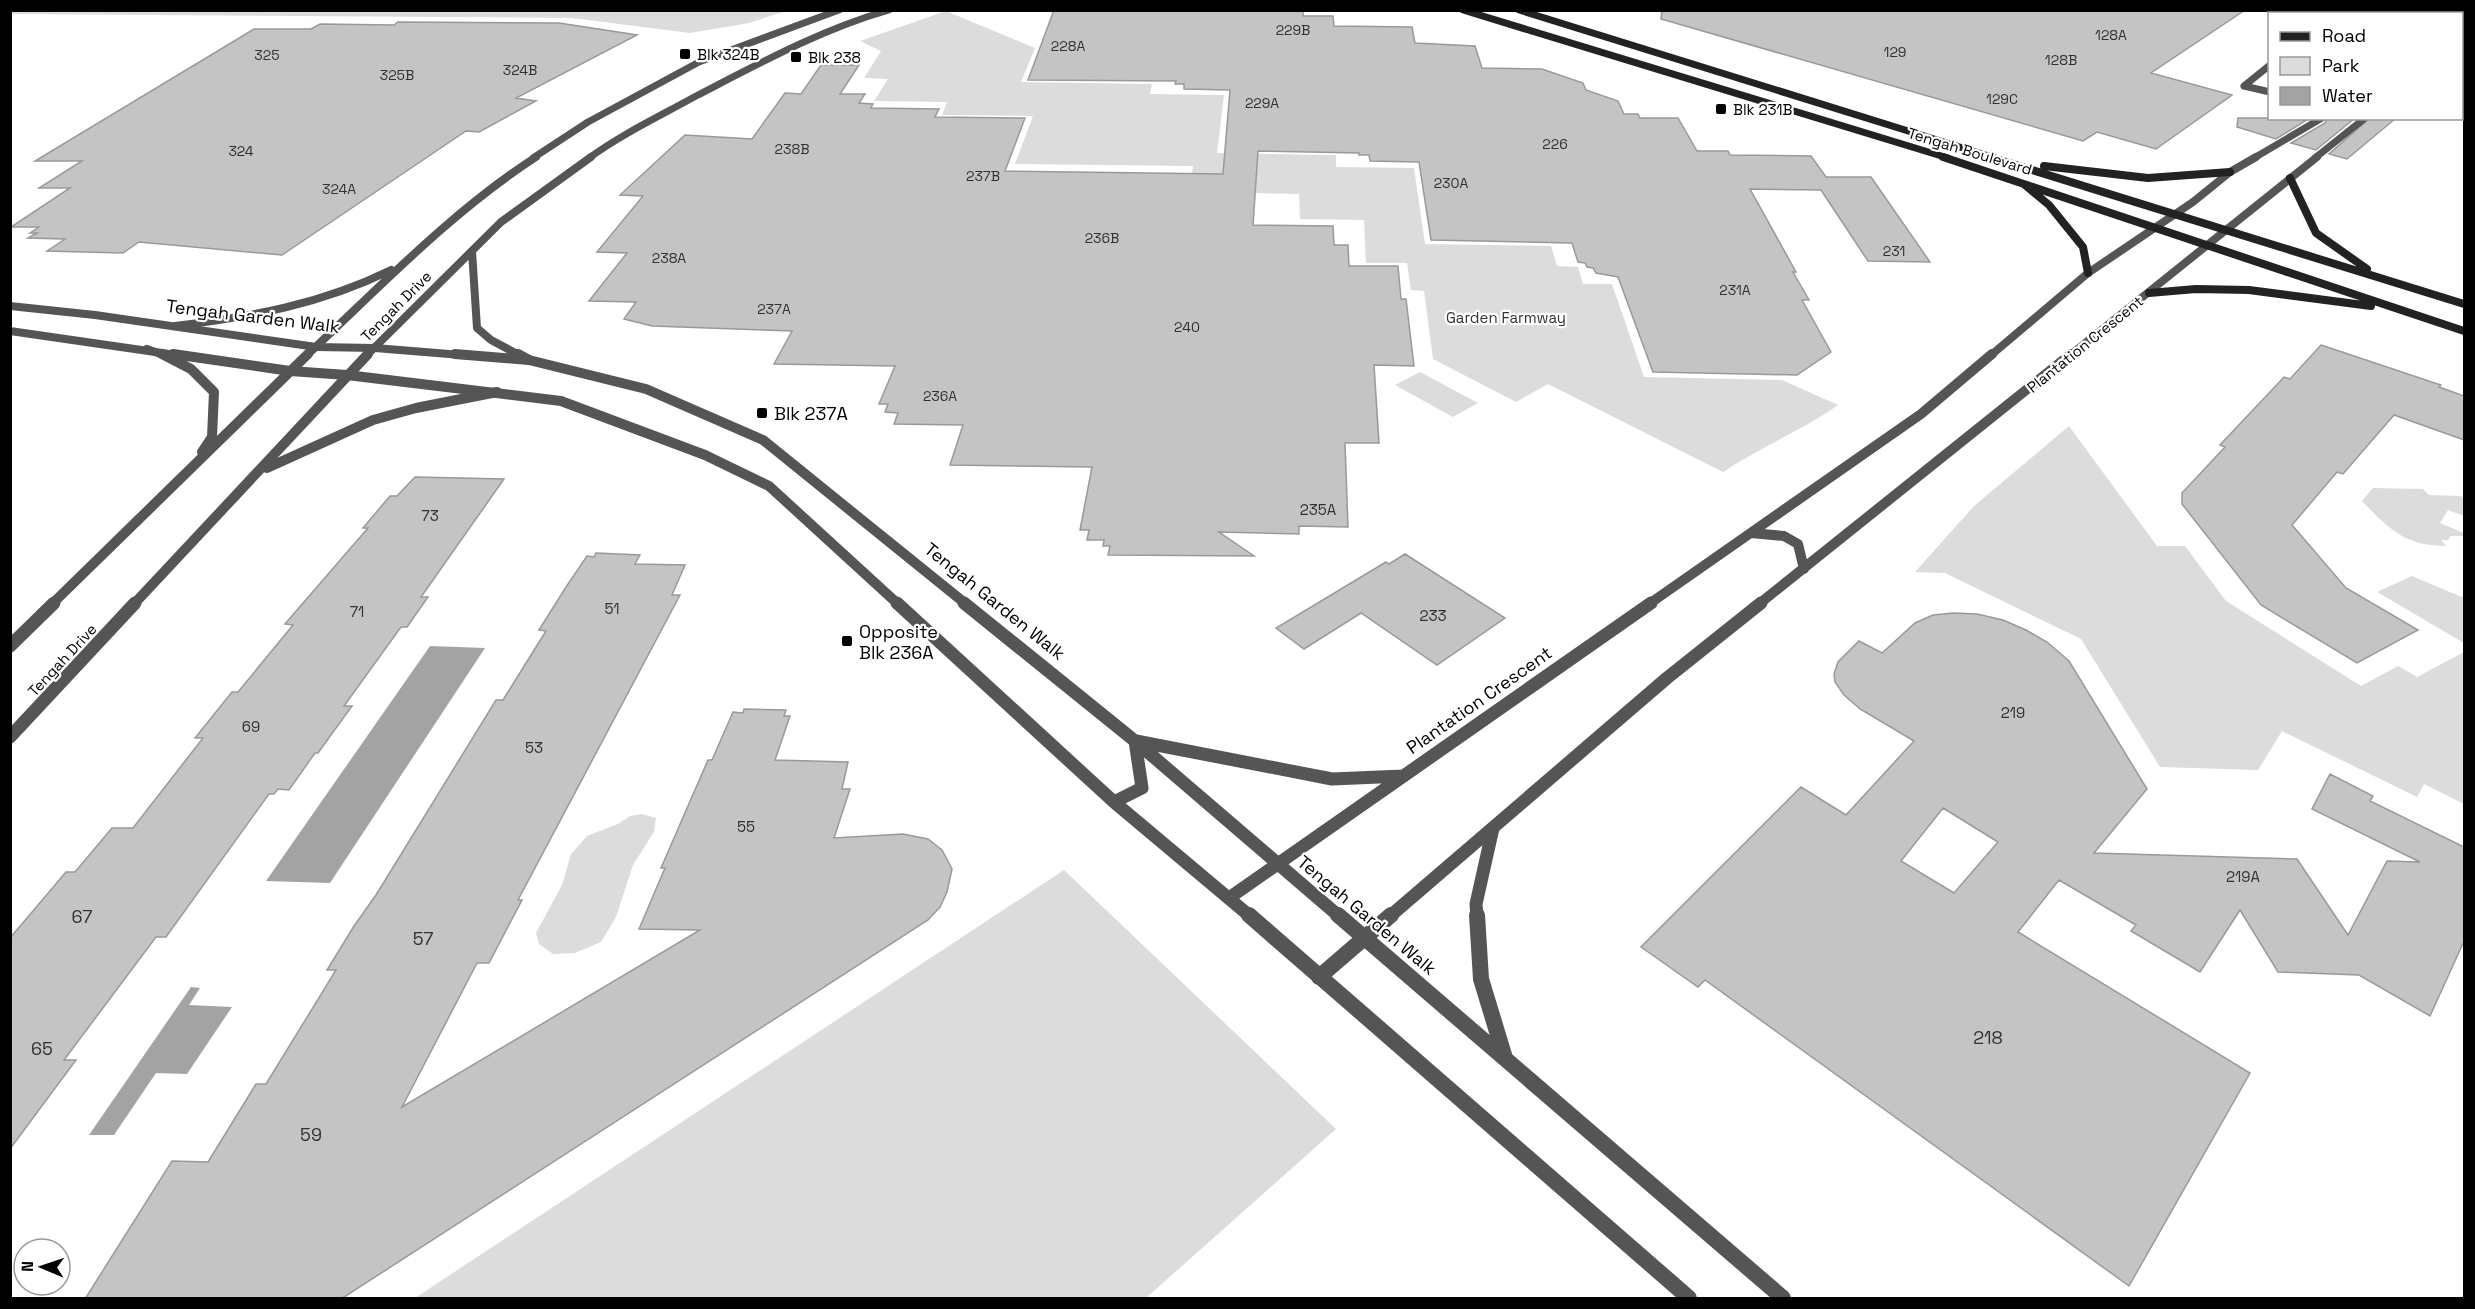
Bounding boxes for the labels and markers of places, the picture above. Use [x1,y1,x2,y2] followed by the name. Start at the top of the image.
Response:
[697,45,760,64] place label: Blk 324B
[678,47,692,61] marker: Blk 324B
[808,48,861,67] place label: Blk 238
[789,50,803,64] marker: Blk 238
[1733,100,1793,119] place label: Blk 231B
[1714,102,1728,116] marker: Blk 231B
[774,402,848,425] place label: Blk 237A
[755,406,769,420] marker: Blk 237A
[859,620,938,664] place label: Opposite Blk 236A
[840,634,854,648] marker: Opposite Blk 236A

